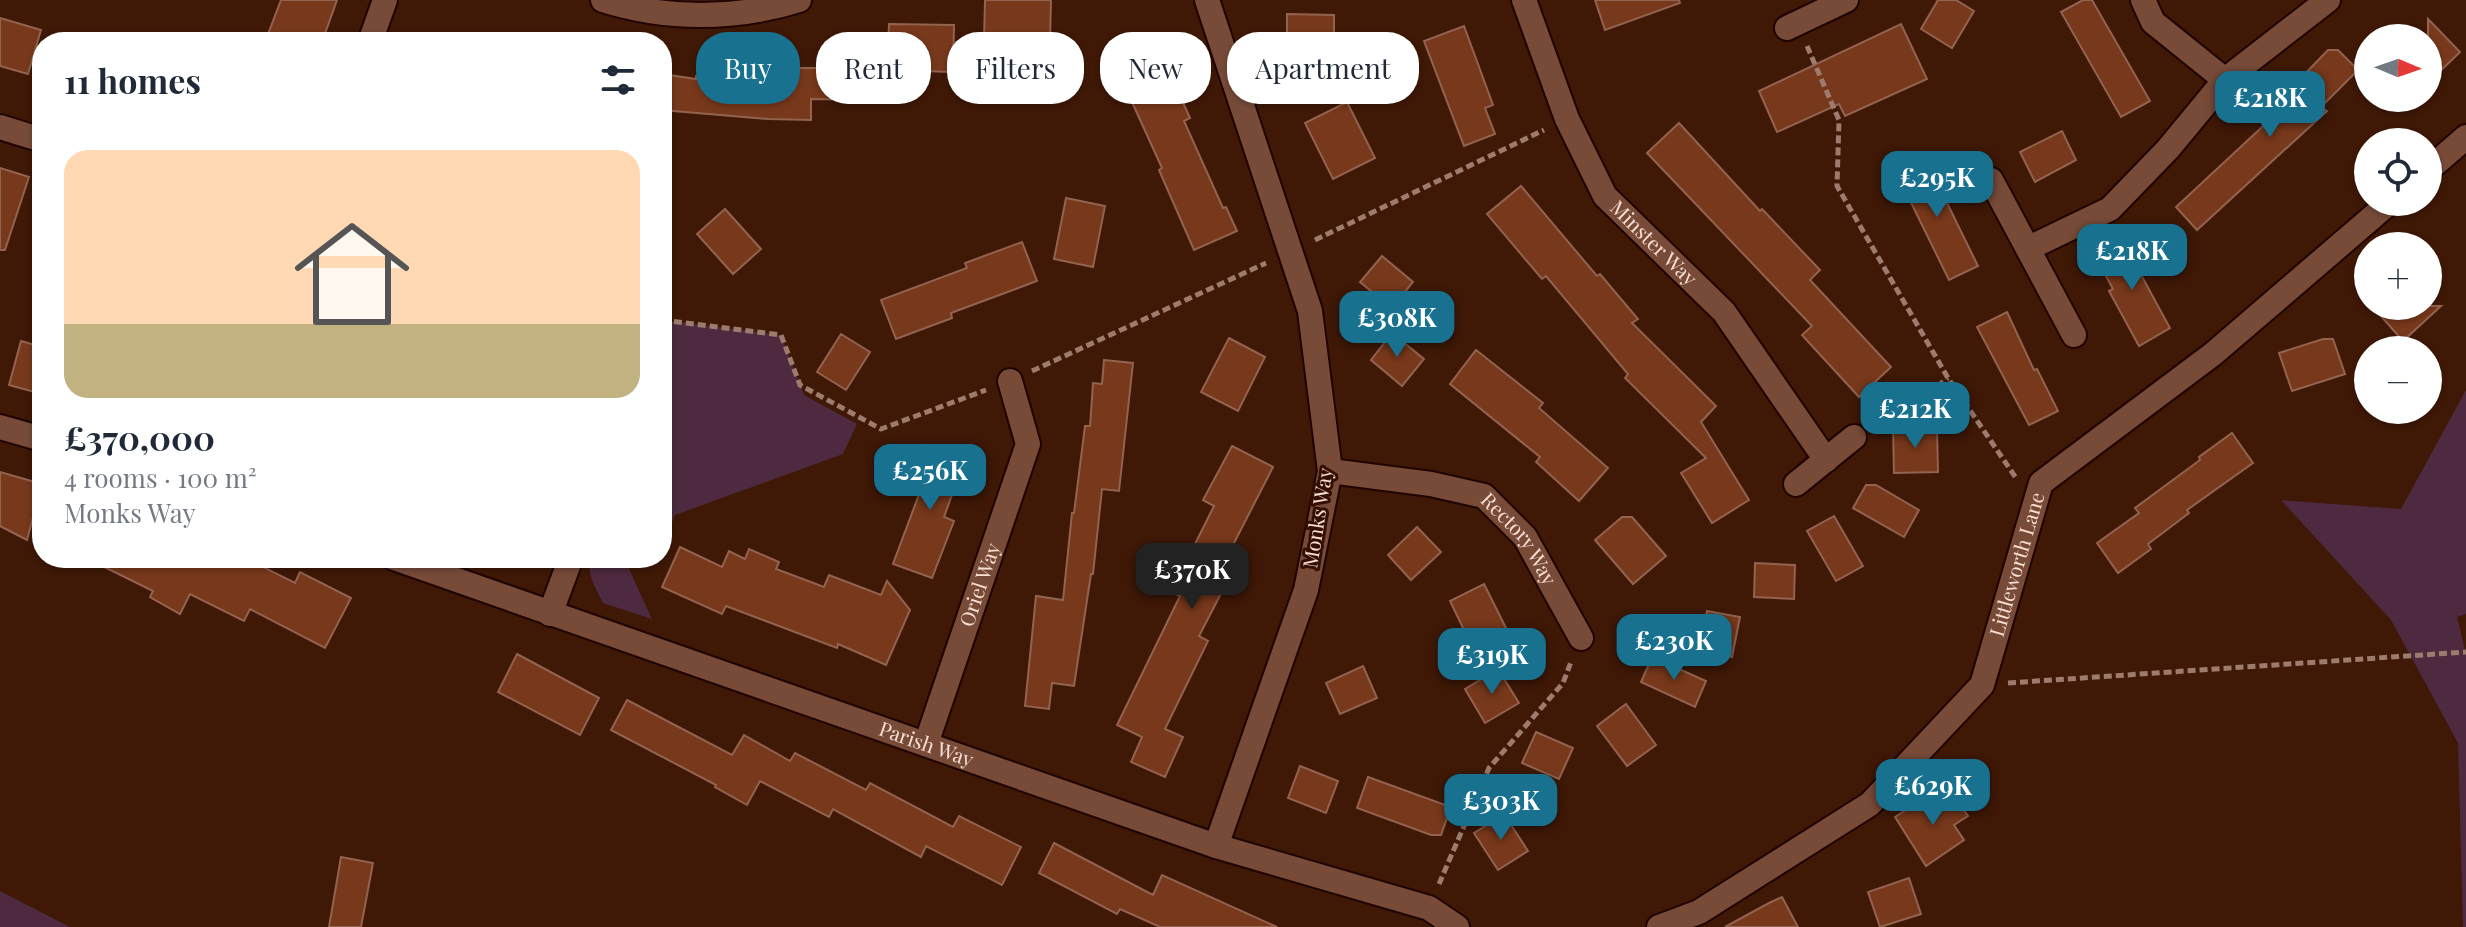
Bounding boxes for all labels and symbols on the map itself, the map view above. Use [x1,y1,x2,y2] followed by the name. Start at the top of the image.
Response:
[2354,24,2442,112] north arrow
[2214,71,2326,139] pin: £218K
[1881,151,1993,219] pin: £295K
[1605,194,1704,291] street label: Minster Way
[2076,224,2188,292] pin: £218K
[1341,291,1453,359] pin: £308K
[1859,382,1971,450] pin: £212K
[874,444,986,512] pin: £256K
[1295,466,1338,570] street label: Monks Way
[1476,486,1564,589] street label: Rectory Way
[1982,489,2050,639] street label: Littleworth Lane
[952,539,1005,630] street label: Oriel Way
[1136,543,1248,611] pin: £370K
[1618,614,1730,682] pin: £230K
[1436,628,1548,696] pin: £319K
[876,714,978,772] street label: Parish Way
[1877,759,1989,827] pin: £629K
[1445,774,1557,842] pin: £303K

